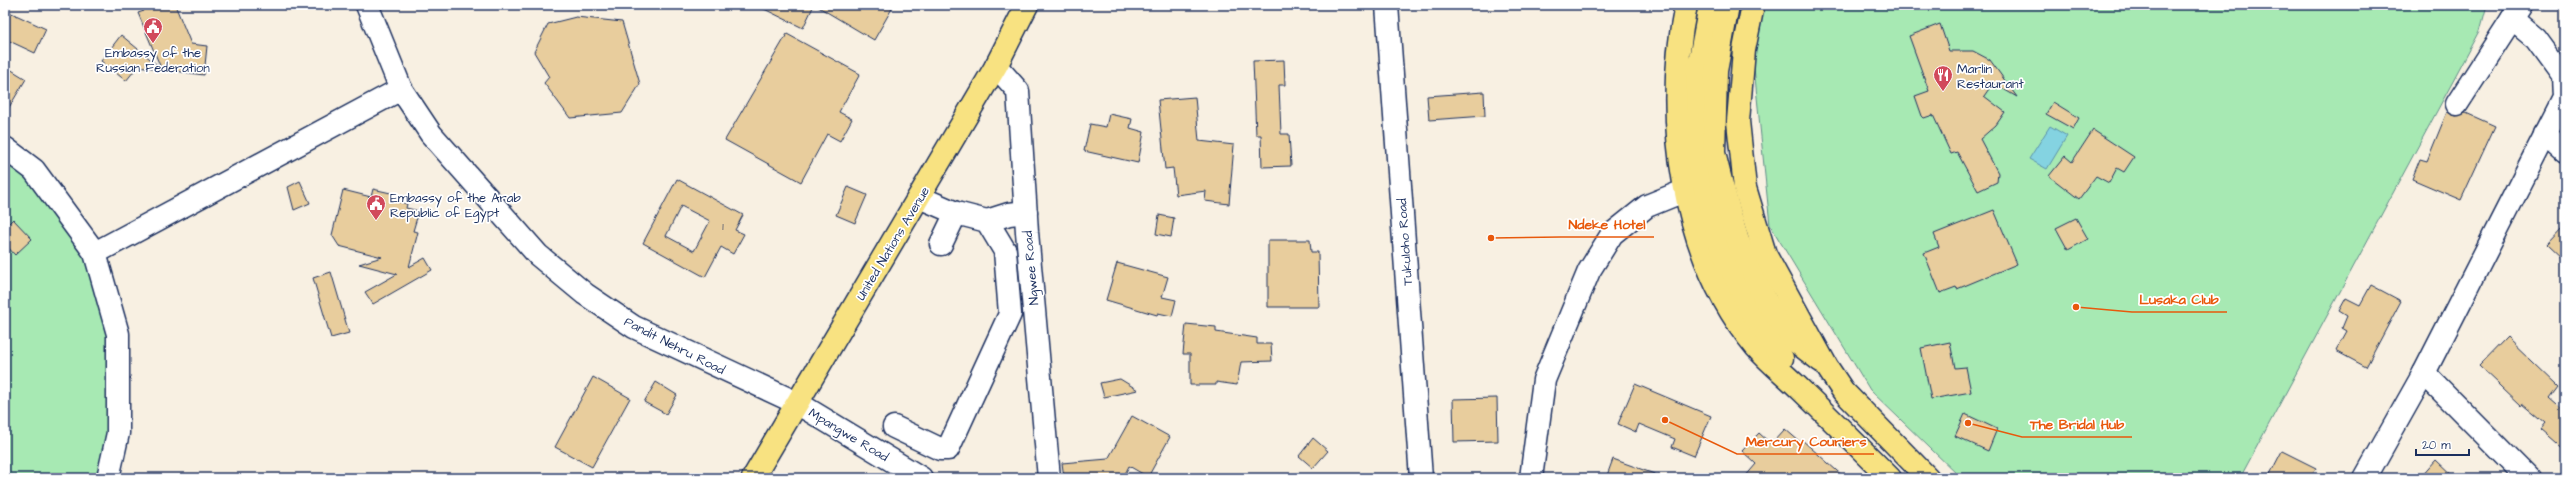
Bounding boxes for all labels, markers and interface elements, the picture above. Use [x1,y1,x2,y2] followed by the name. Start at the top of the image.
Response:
[142,16,164,44] public building icon: Embassy of the Russian Federation
[96,44,210,77] place label: Embassy of the Russian Federation
[1957,60,2025,93] place label: Marlin Restaurant
[1932,64,1954,92] restaurant icon: Marlin Restaurant
[852,183,934,304] street label: United Nations Avenue
[390,189,521,223] place label: Embassy of the Arab Republic of Egypt
[365,193,387,221] public building icon: Embassy of the Arab Republic of Egypt
[1393,197,1417,286] street label: Tukuloho Road
[1561,211,1654,237] callout: Ndeke Hotel
[1568,215,1646,235] text: Ndeke Hotel
[722,219,724,234] house number: 1
[1019,230,1044,306] street label: Ngwee Road
[2132,286,2227,312] callout: Lusaka Club
[2139,290,2219,310] text: Lusaka Club
[621,313,728,379] street label: Pandit Nehru Road
[805,404,892,467] street label: Mpangwe Road
[2022,411,2132,437] callout: The Bridal Hub
[2029,415,2124,435] text: The Bridal Hub
[1737,428,1874,454] callout: Mercury Couriers
[2416,431,2469,457] scale bar
[1746,432,1866,452] text: Mercury Couriers
[2422,437,2451,454] text: 20 m

